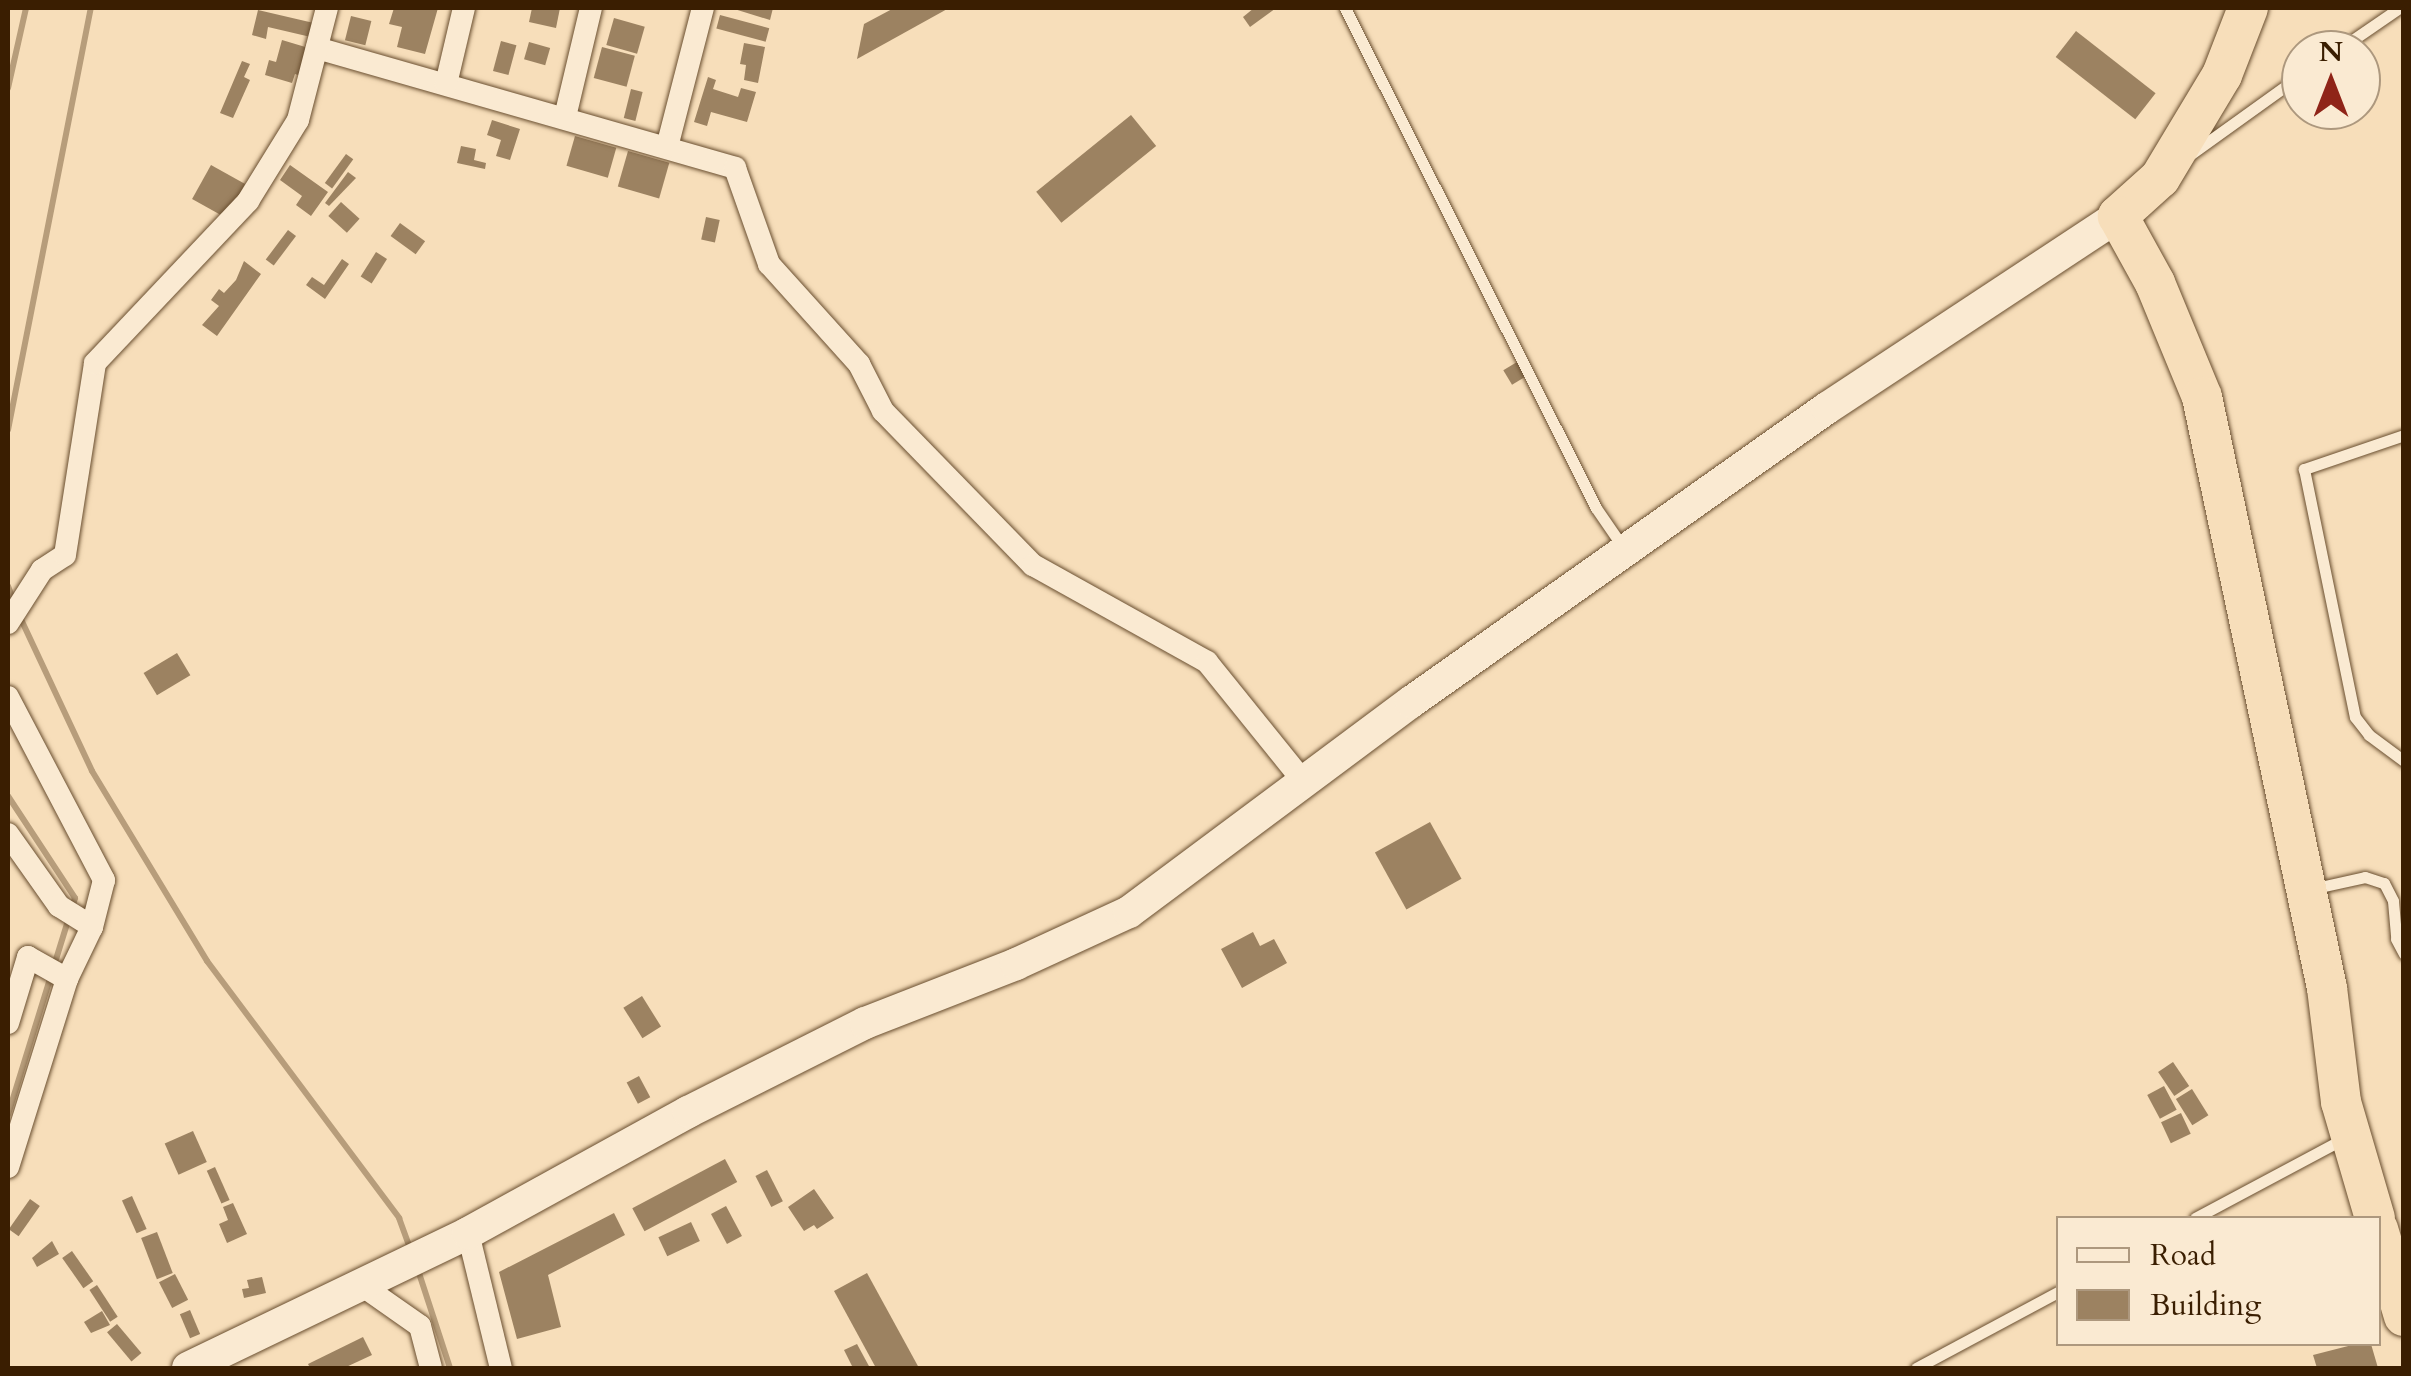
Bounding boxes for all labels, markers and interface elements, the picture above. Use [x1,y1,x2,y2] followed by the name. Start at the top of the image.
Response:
[2281,30,2381,130] north arrow
[2319,33,2343,71] text: N
[2056,1216,2381,1346] legend
[2150,1235,2216,1276] text: Road
[2150,1285,2261,1326] text: Building

